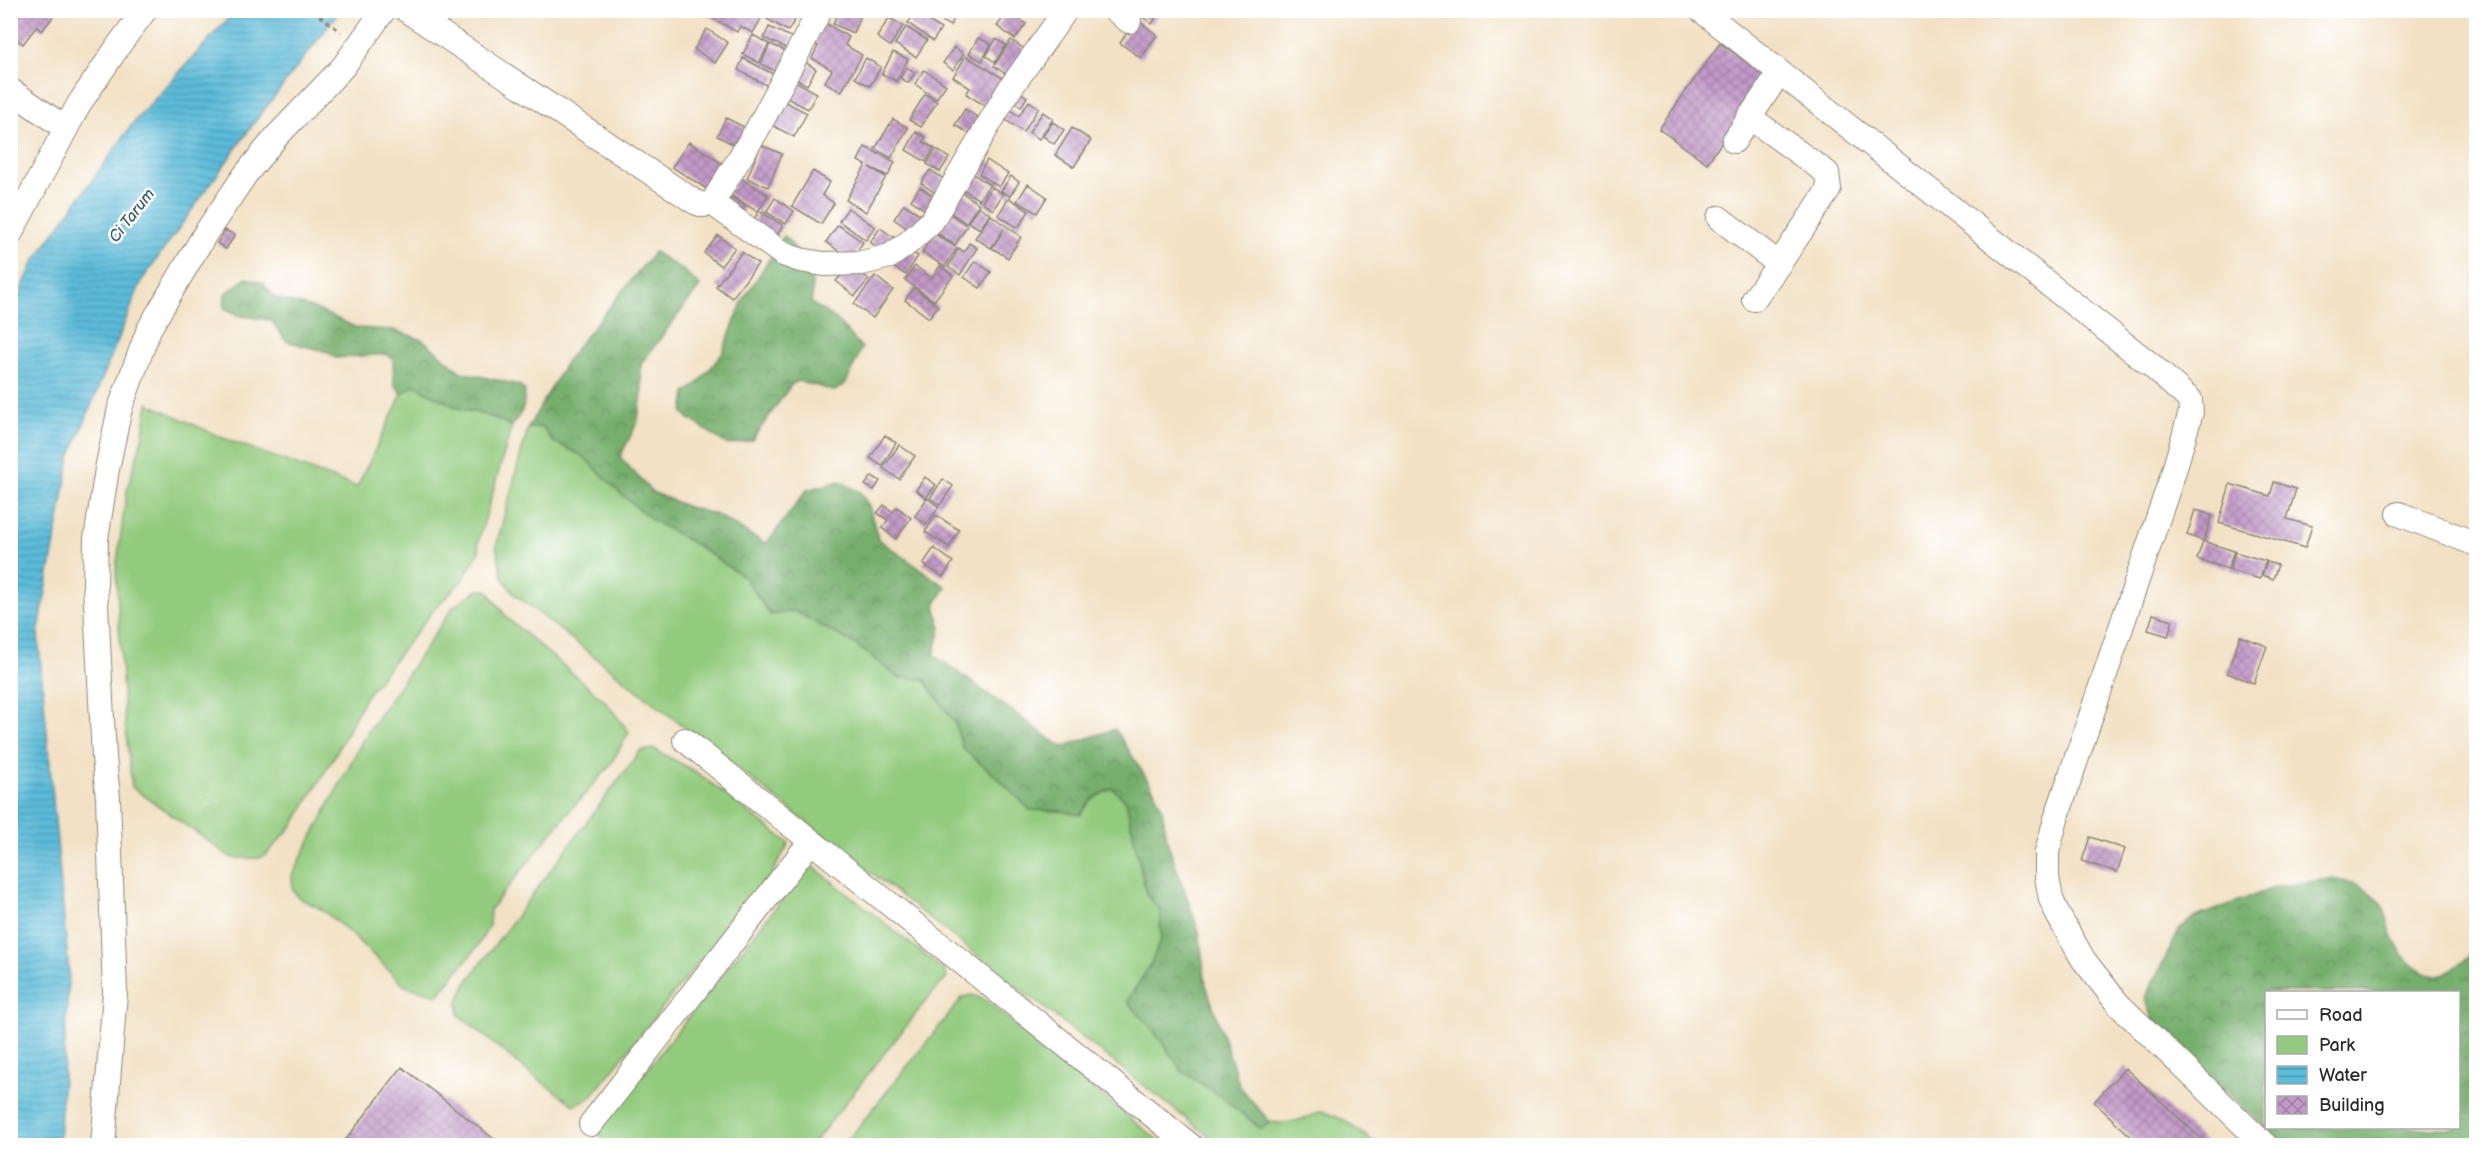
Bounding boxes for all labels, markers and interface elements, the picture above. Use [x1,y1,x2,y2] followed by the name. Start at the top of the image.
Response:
[105,185,159,247] water label: Ci Tarum
[2265,991,2460,1129] legend
[2319,1005,2363,1026] text: Road
[2319,1035,2355,1056] text: Park
[2319,1065,2367,1086] text: Water
[2319,1095,2385,1116] text: Building

